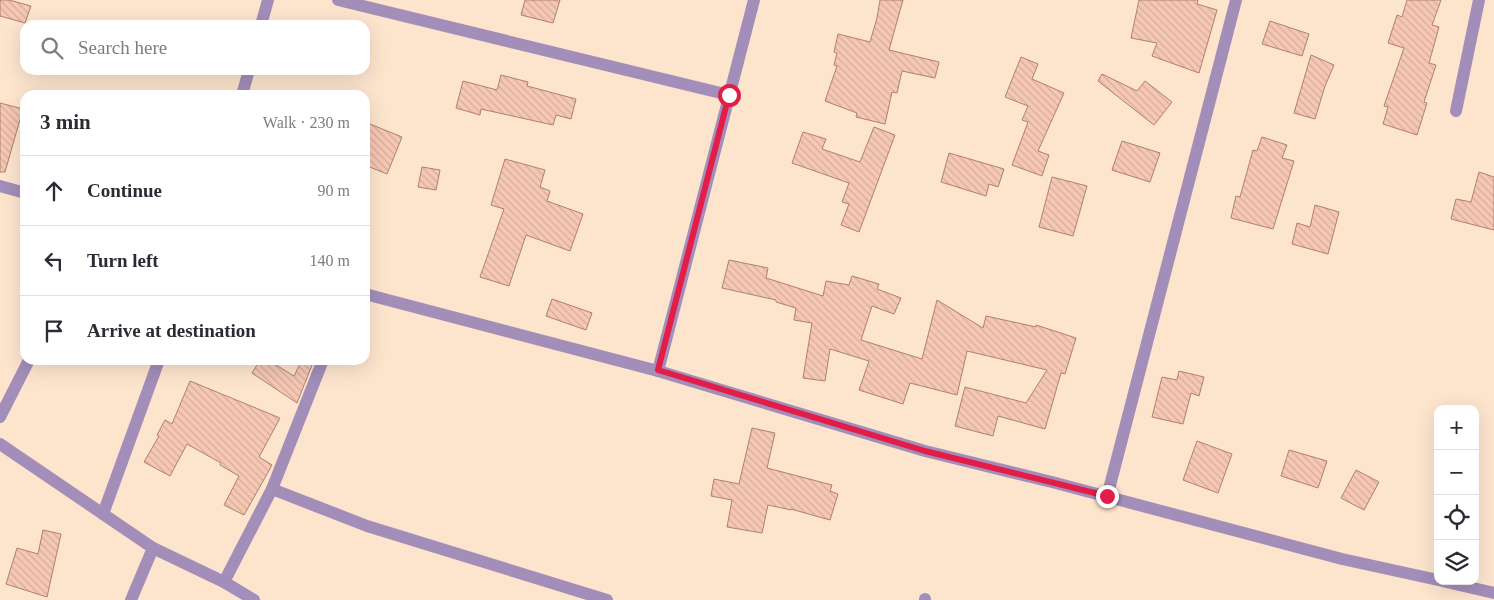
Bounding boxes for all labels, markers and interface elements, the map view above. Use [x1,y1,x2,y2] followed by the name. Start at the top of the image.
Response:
[20,20,370,75] search box
[38,34,66,62] icon: search
[78,37,167,58] text: Search here
[718,84,741,107] route start
[40,110,91,134] text: 3 min
[263,114,350,131] text: Walk · 230 m
[40,177,68,205] icon: ahead
[87,180,162,201] text: Continue
[318,182,350,199] text: 90 m
[40,247,68,275] icon: left
[87,250,159,271] text: Turn left
[310,252,350,269] text: 140 m
[40,317,68,345] icon: arrive
[87,320,256,341] text: Arrive at destination
[1434,405,1479,585] map controls
[1434,405,1479,450] button: +
[1434,450,1479,495] button: −
[1096,485,1119,508] route end
[1434,495,1479,540] button: locate
[1434,540,1479,585] button: layers

